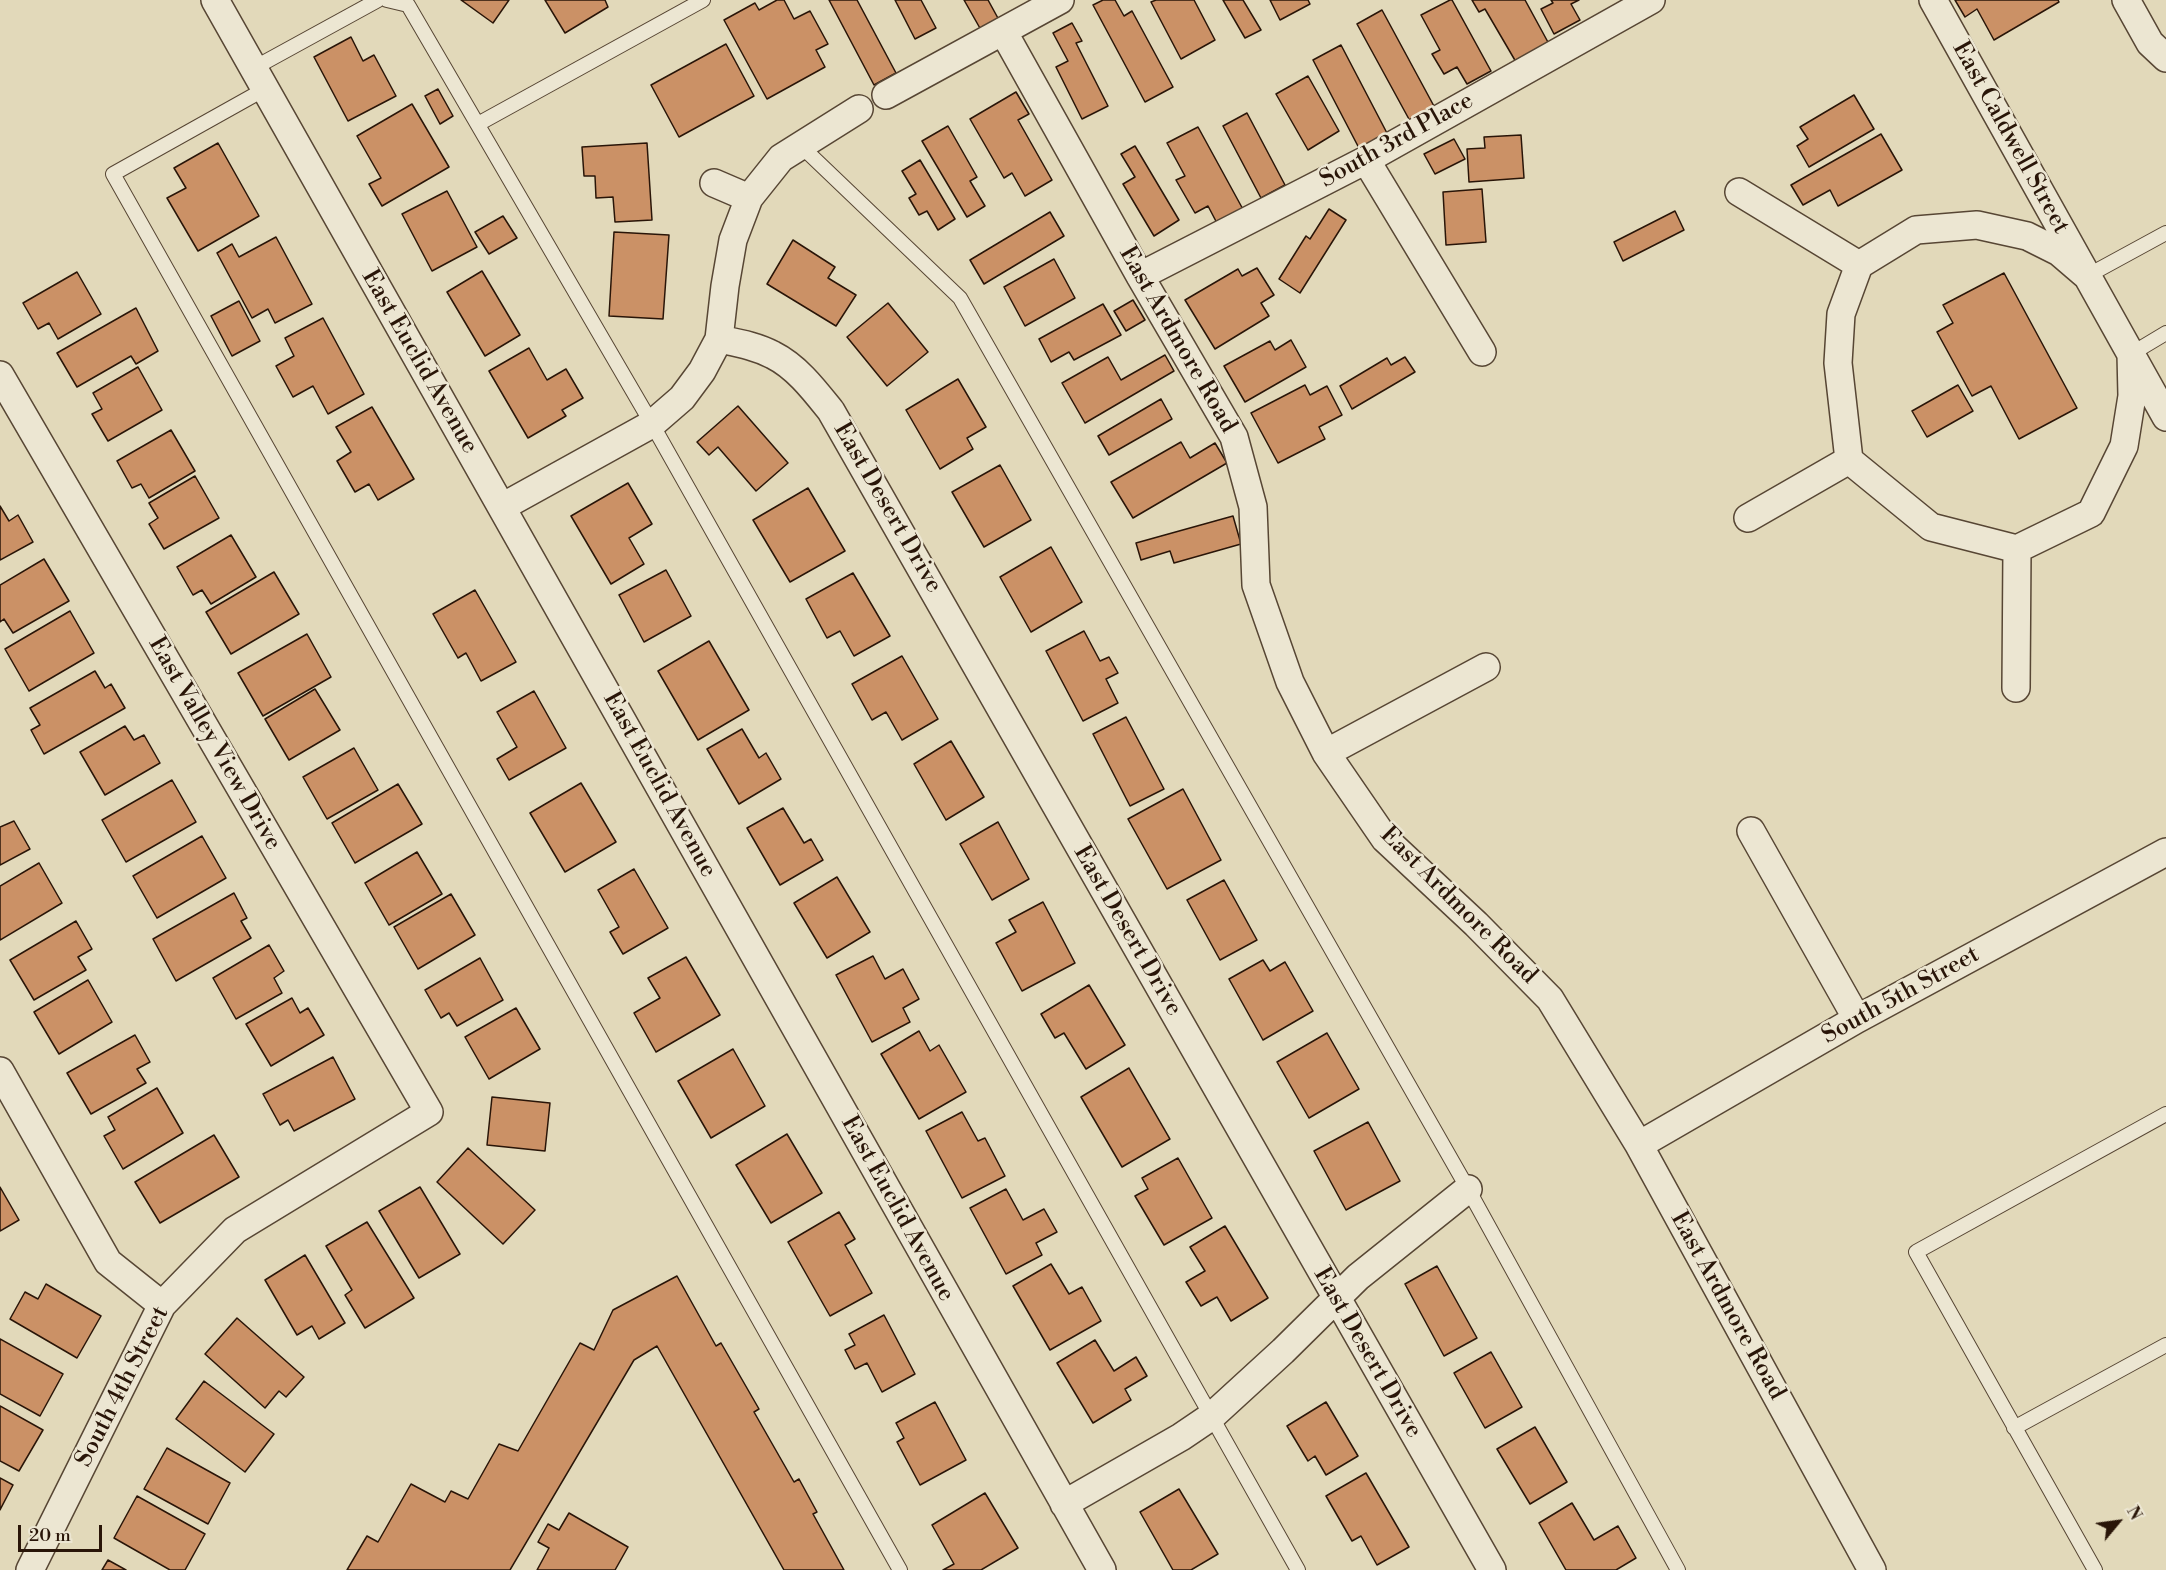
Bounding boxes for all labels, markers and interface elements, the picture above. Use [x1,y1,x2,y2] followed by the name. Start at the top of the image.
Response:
[1945,37,2075,239] street label: East Caldwell Street
[1315,87,1479,195] street label: South 3rd Place
[1112,242,1242,438] street label: East Ardmore Road
[355,265,483,459] street label: East Euclid Avenue
[827,418,947,598] street label: East Desert Drive
[141,632,287,856] street label: East Valley View Drive
[596,687,722,883] street label: East Euclid Avenue
[1373,821,1543,991] street label: East Ardmore Road
[1067,841,1187,1021] street label: East Desert Drive
[1817,941,1985,1051] street label: South 5th Street
[834,1111,960,1307] street label: East Euclid Avenue
[1663,1207,1791,1405] street label: East Ardmore Road
[1307,1263,1427,1443] street label: East Desert Drive
[70,1302,176,1472] street label: South 4th Street
[2088,1492,2148,1552] north arrow
[2122,1503,2146,1524] text: N
[21,1513,105,1551] scale bar
[29,1524,71,1547] text: 20 m

